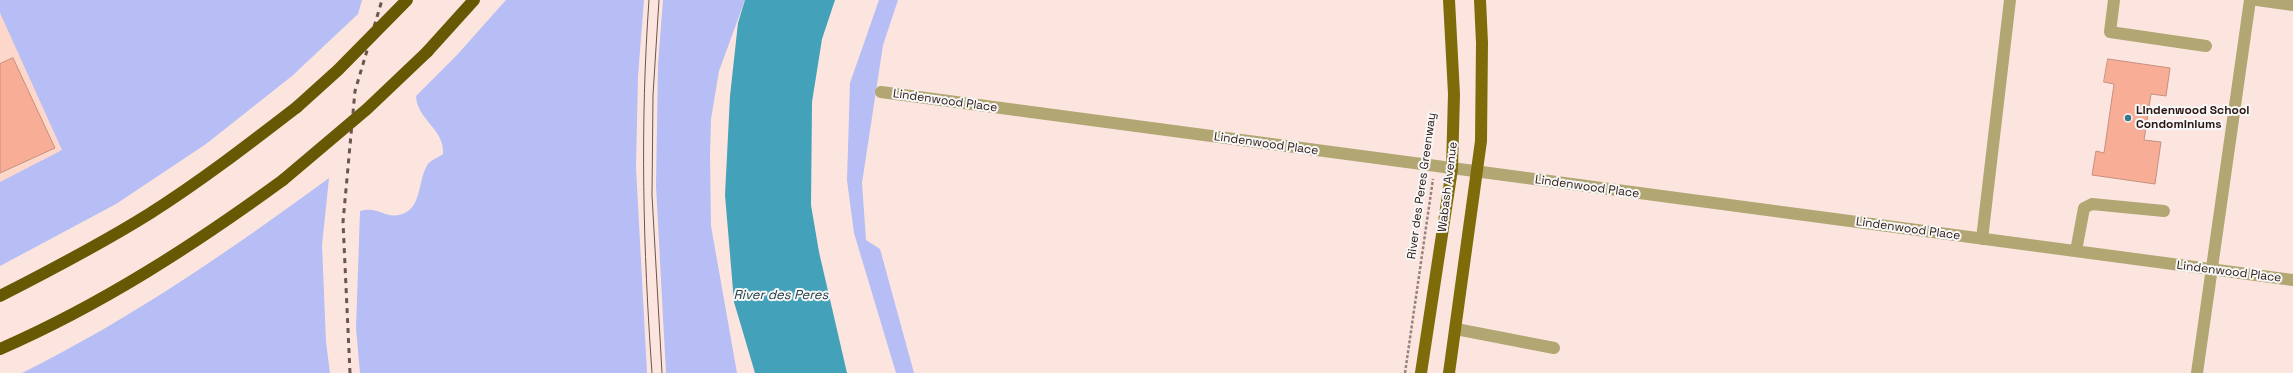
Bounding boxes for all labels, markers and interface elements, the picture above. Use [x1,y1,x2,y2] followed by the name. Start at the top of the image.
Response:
[892,87,998,115] street label: Lindenwood Place
[2136,104,2249,132] place label: Lindenwood School Condominiums
[1405,112,1439,260] street label: River des Peres Greenway
[2123,113,2133,123] marker: Lindenwood School Condominiums
[1213,130,1319,158] street label: Lindenwood Place
[1435,141,1461,233] street label: Wabash Avenue
[1534,173,1640,201] street label: Lindenwood Place
[1855,215,1961,243] street label: Lindenwood Place
[2176,258,2282,286] street label: Lindenwood Place
[734,287,828,303] water label: River des Peres

